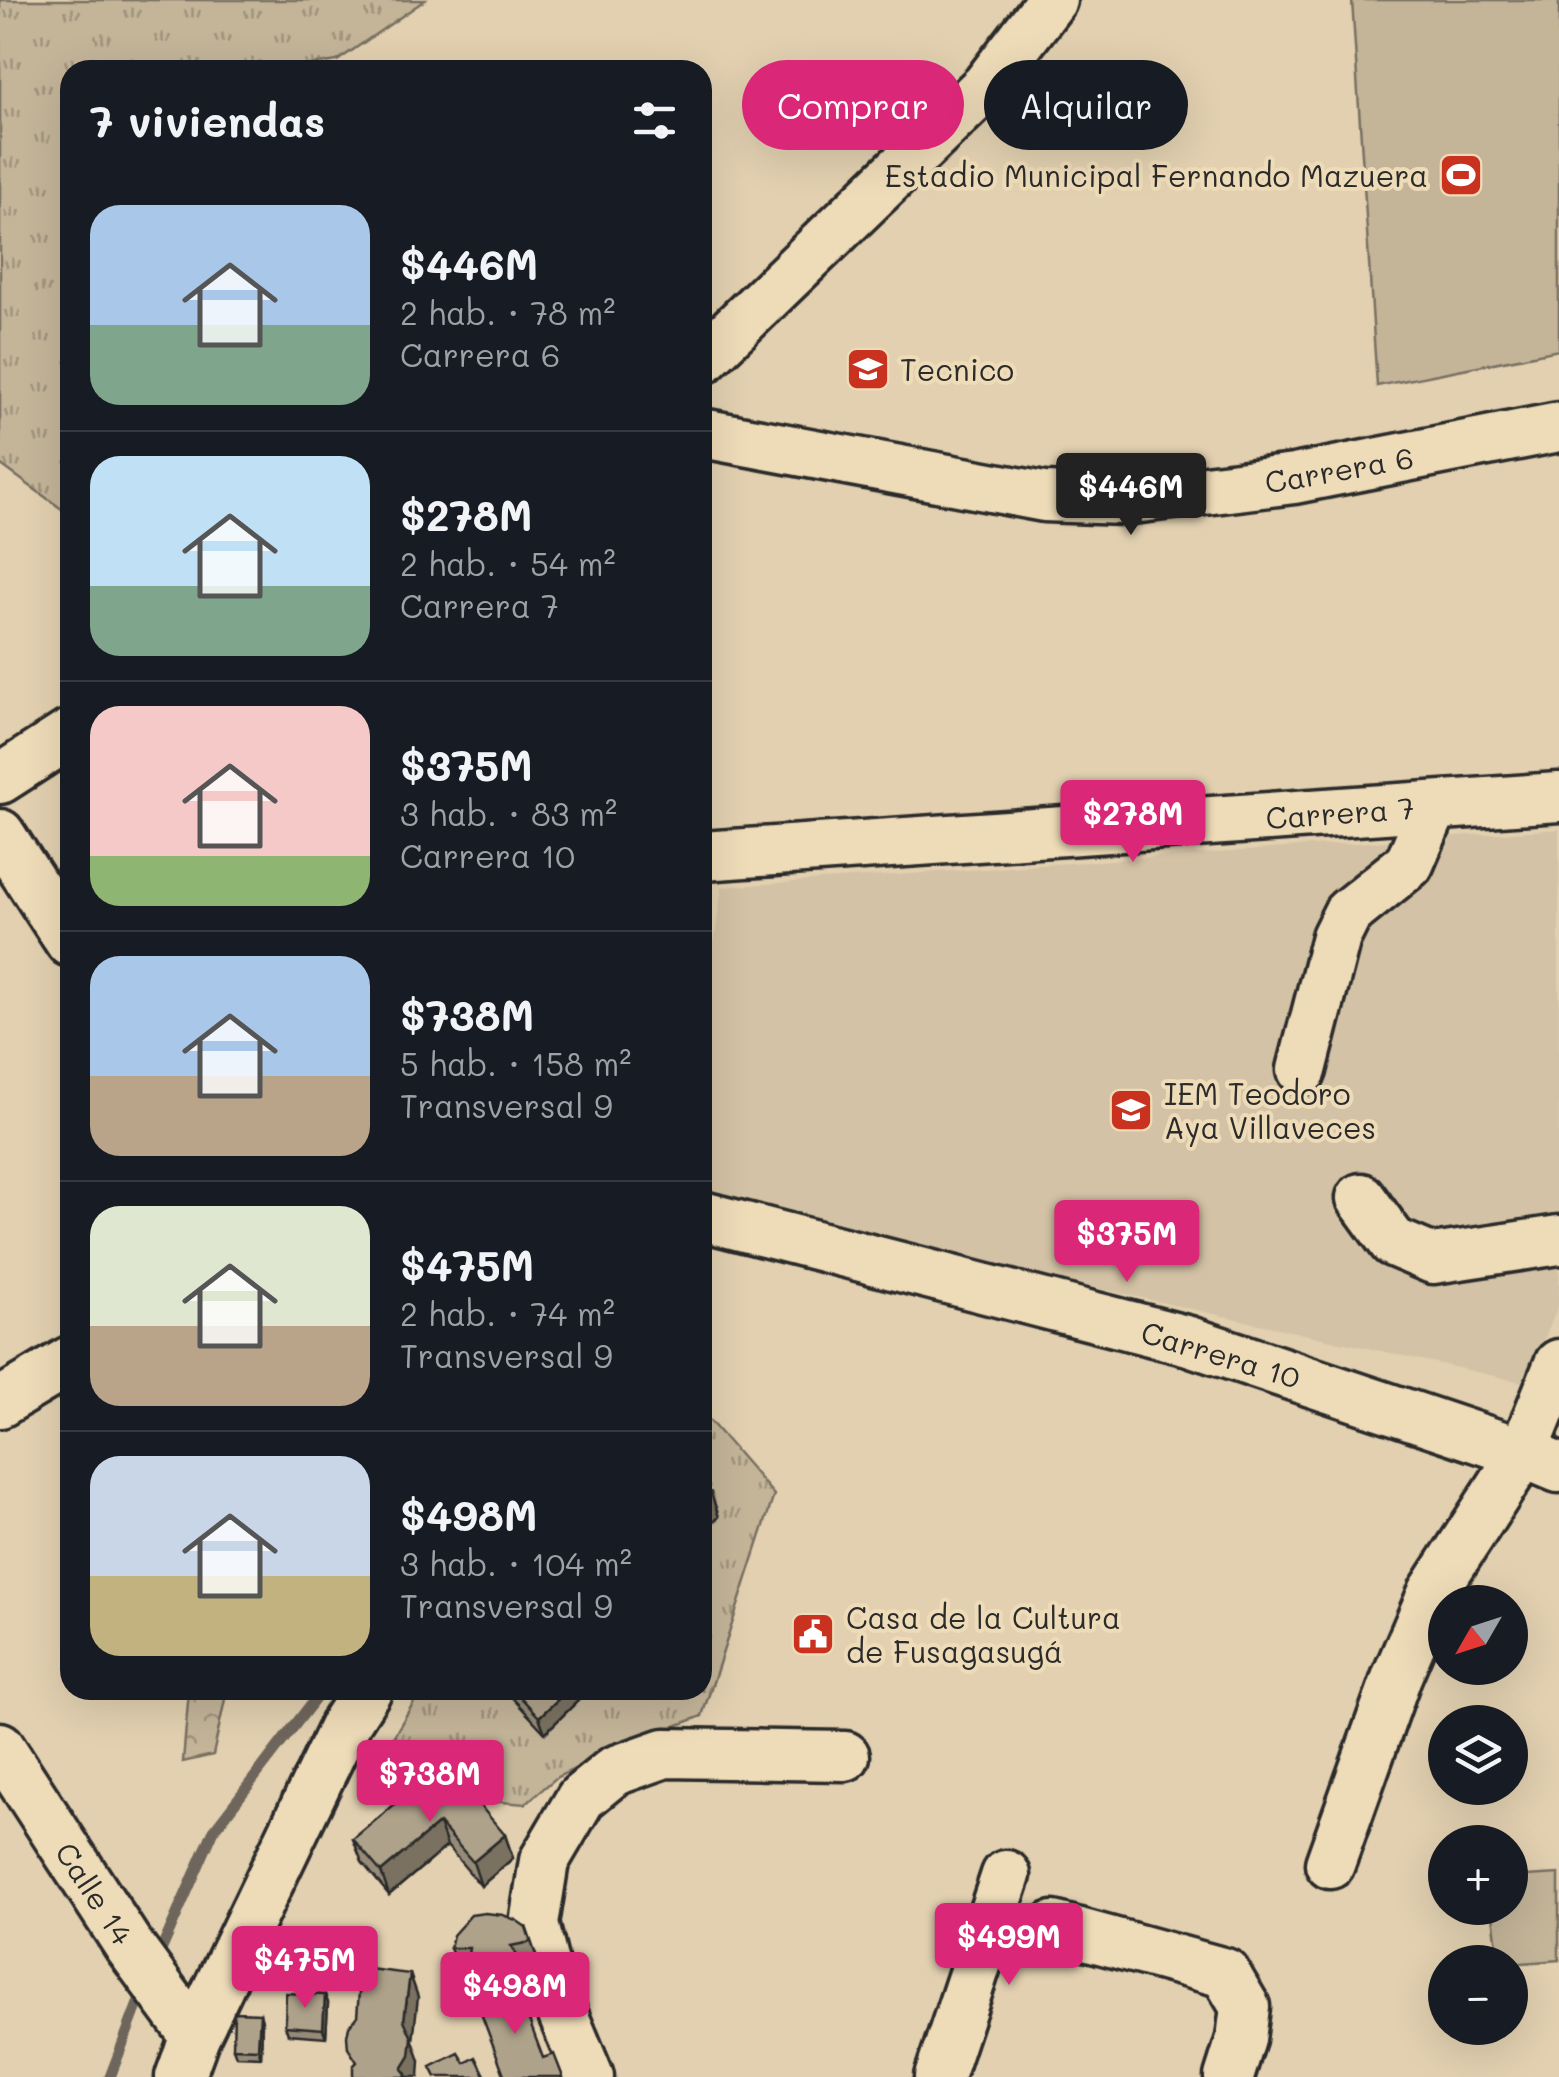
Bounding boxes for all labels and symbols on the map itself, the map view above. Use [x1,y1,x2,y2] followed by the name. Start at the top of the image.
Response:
[1438,152,1484,198] sports icon: Estadio Municipal Fernando Mazuera
[885,155,1428,195] place label: Estadio Municipal Fernando Mazuera
[845,346,891,392] school or university icon: Tecnico
[900,349,1014,389] place label: Tecnico
[1262,436,1416,502] street label: Carrera 6
[1061,453,1201,538] pin: $446M
[1063,780,1203,865] pin: $278M
[1264,787,1416,837] street label: Carrera 7
[1164,1073,1376,1147] place label: IEM Teodoro Aya Villaveces
[1108,1087,1154,1133] school or university icon: IEM Teodoro Aya Villaveces
[1057,1200,1197,1285] pin: $375M
[1137,1311,1305,1397] street label: Carrera 10
[1428,1585,1528,1685] north arrow
[846,1597,1121,1671] place label: Casa de la Cultura de Fusagasugá
[790,1611,836,1657] public building icon: Casa de la Cultura de Fusagasugá
[360,1740,500,1825] pin: $738M
[47,1834,143,1952] street label: Calle 14
[939,1903,1079,1988] pin: $499M
[235,1926,375,2011] pin: $475M
[445,1952,585,2037] pin: $498M

